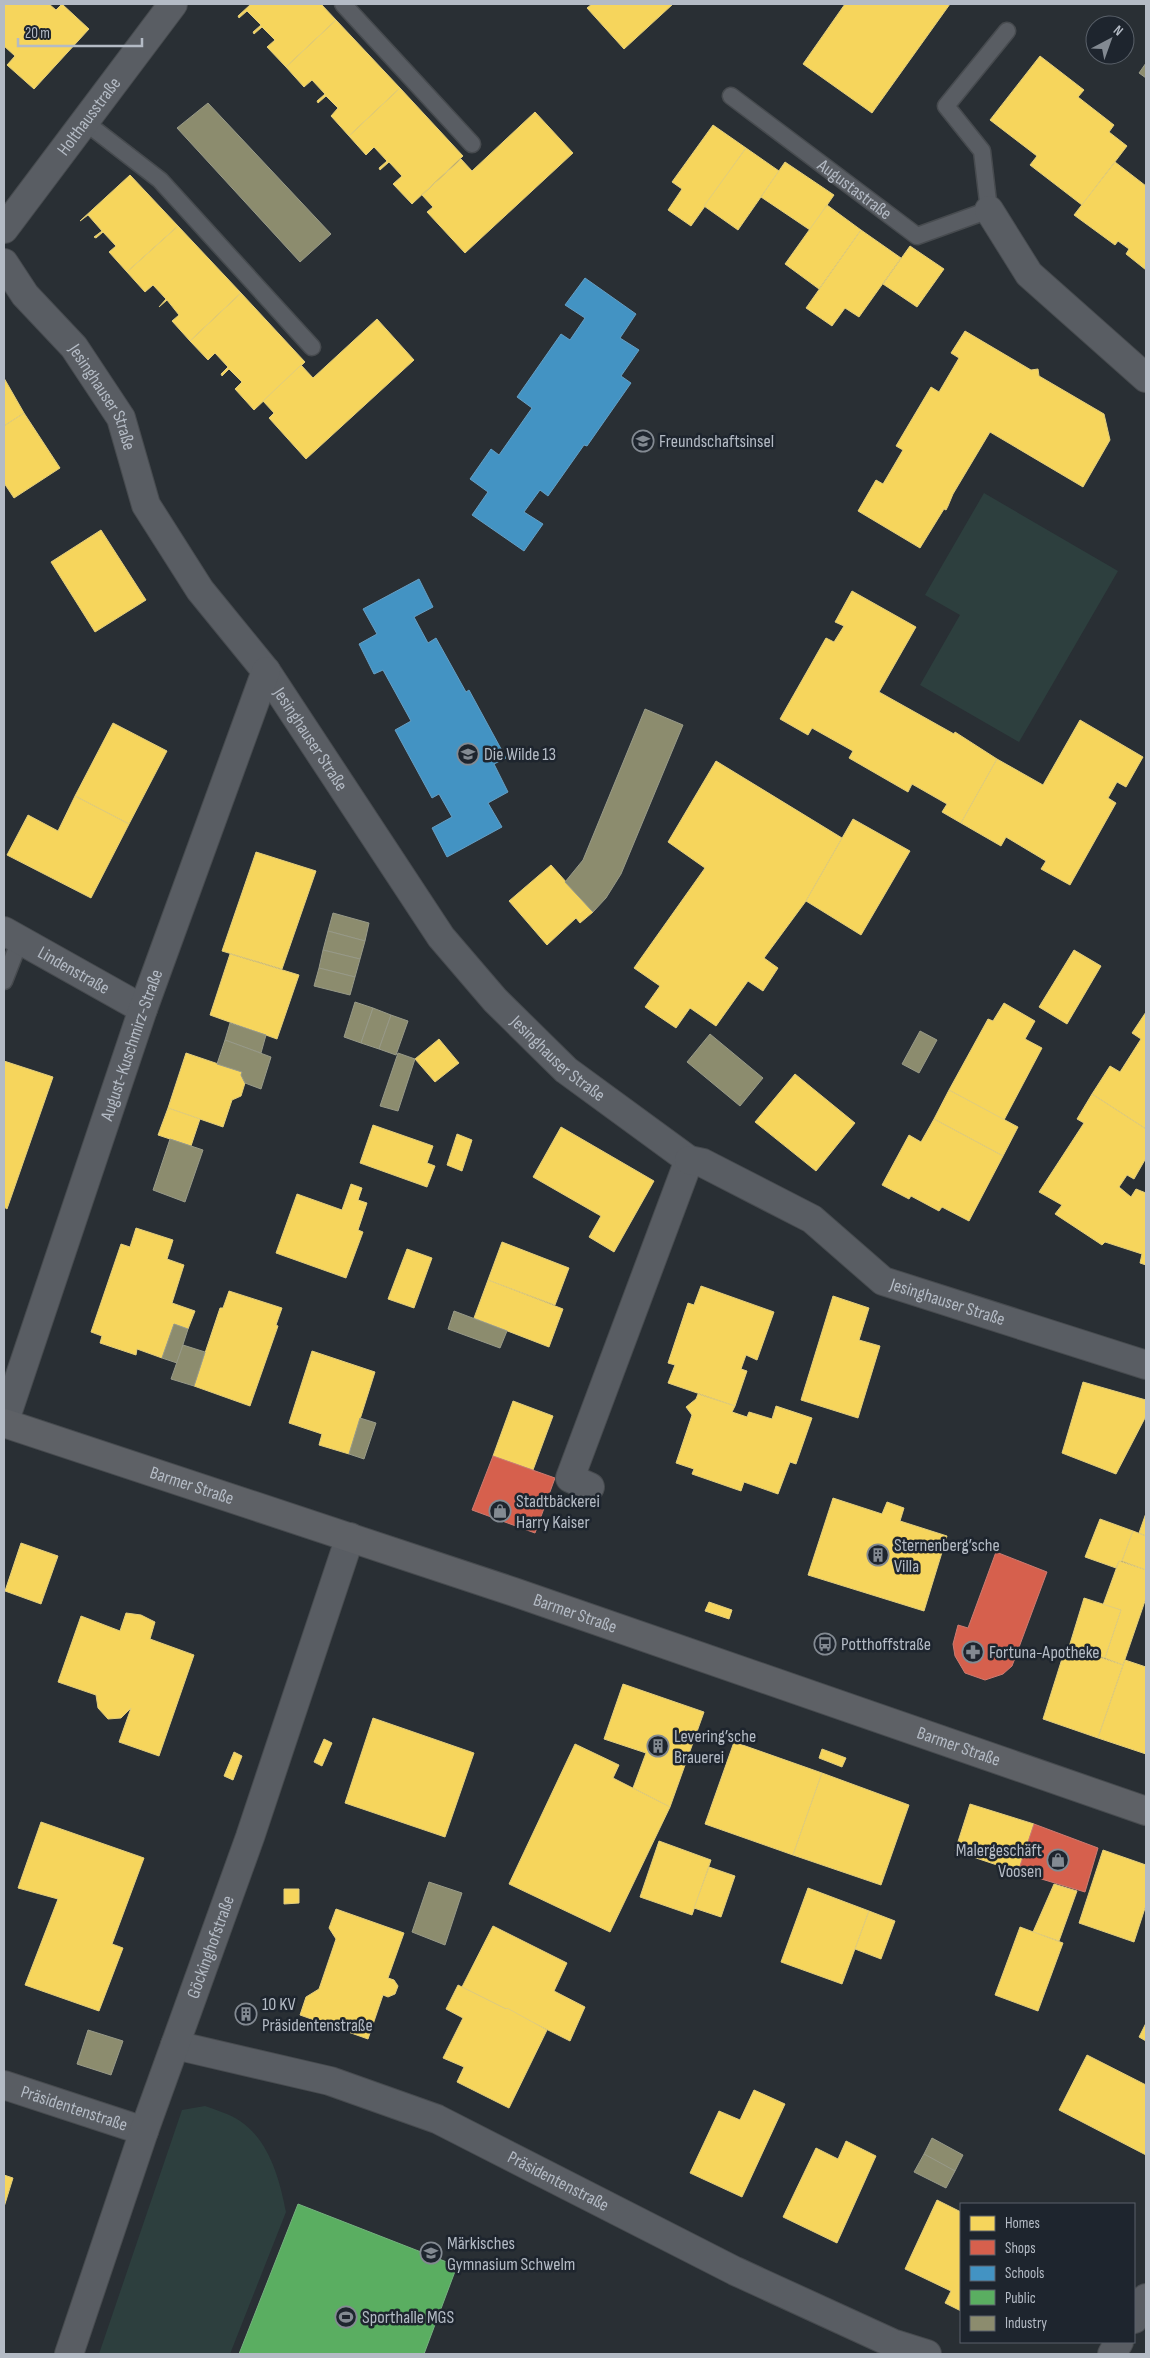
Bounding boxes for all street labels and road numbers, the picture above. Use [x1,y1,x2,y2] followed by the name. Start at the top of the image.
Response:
[53,73,125,160] street label: Holthausstraße
[813,154,896,224] street label: Augustastraße
[63,339,140,453] street label: Jesinghauser Straße
[268,683,352,795] street label: Jesinghauser Straße
[34,942,113,999] street label: Lindenstraße
[96,967,168,1124] street label: August-Kuschmirz-Straße
[505,1011,609,1106] street label: Jesinghauser Straße
[886,1274,1008,1330] street label: Jesinghauser Straße
[147,1462,236,1509] street label: Barmer Straße
[531,1590,619,1638] street label: Barmer Straße
[914,1722,1003,1771] street label: Barmer Straße
[183,1893,239,2001] street label: Göckinghofstraße
[18,2081,130,2136] street label: Präsidentenstraße
[504,2147,612,2216] street label: Präsidentenstraße

